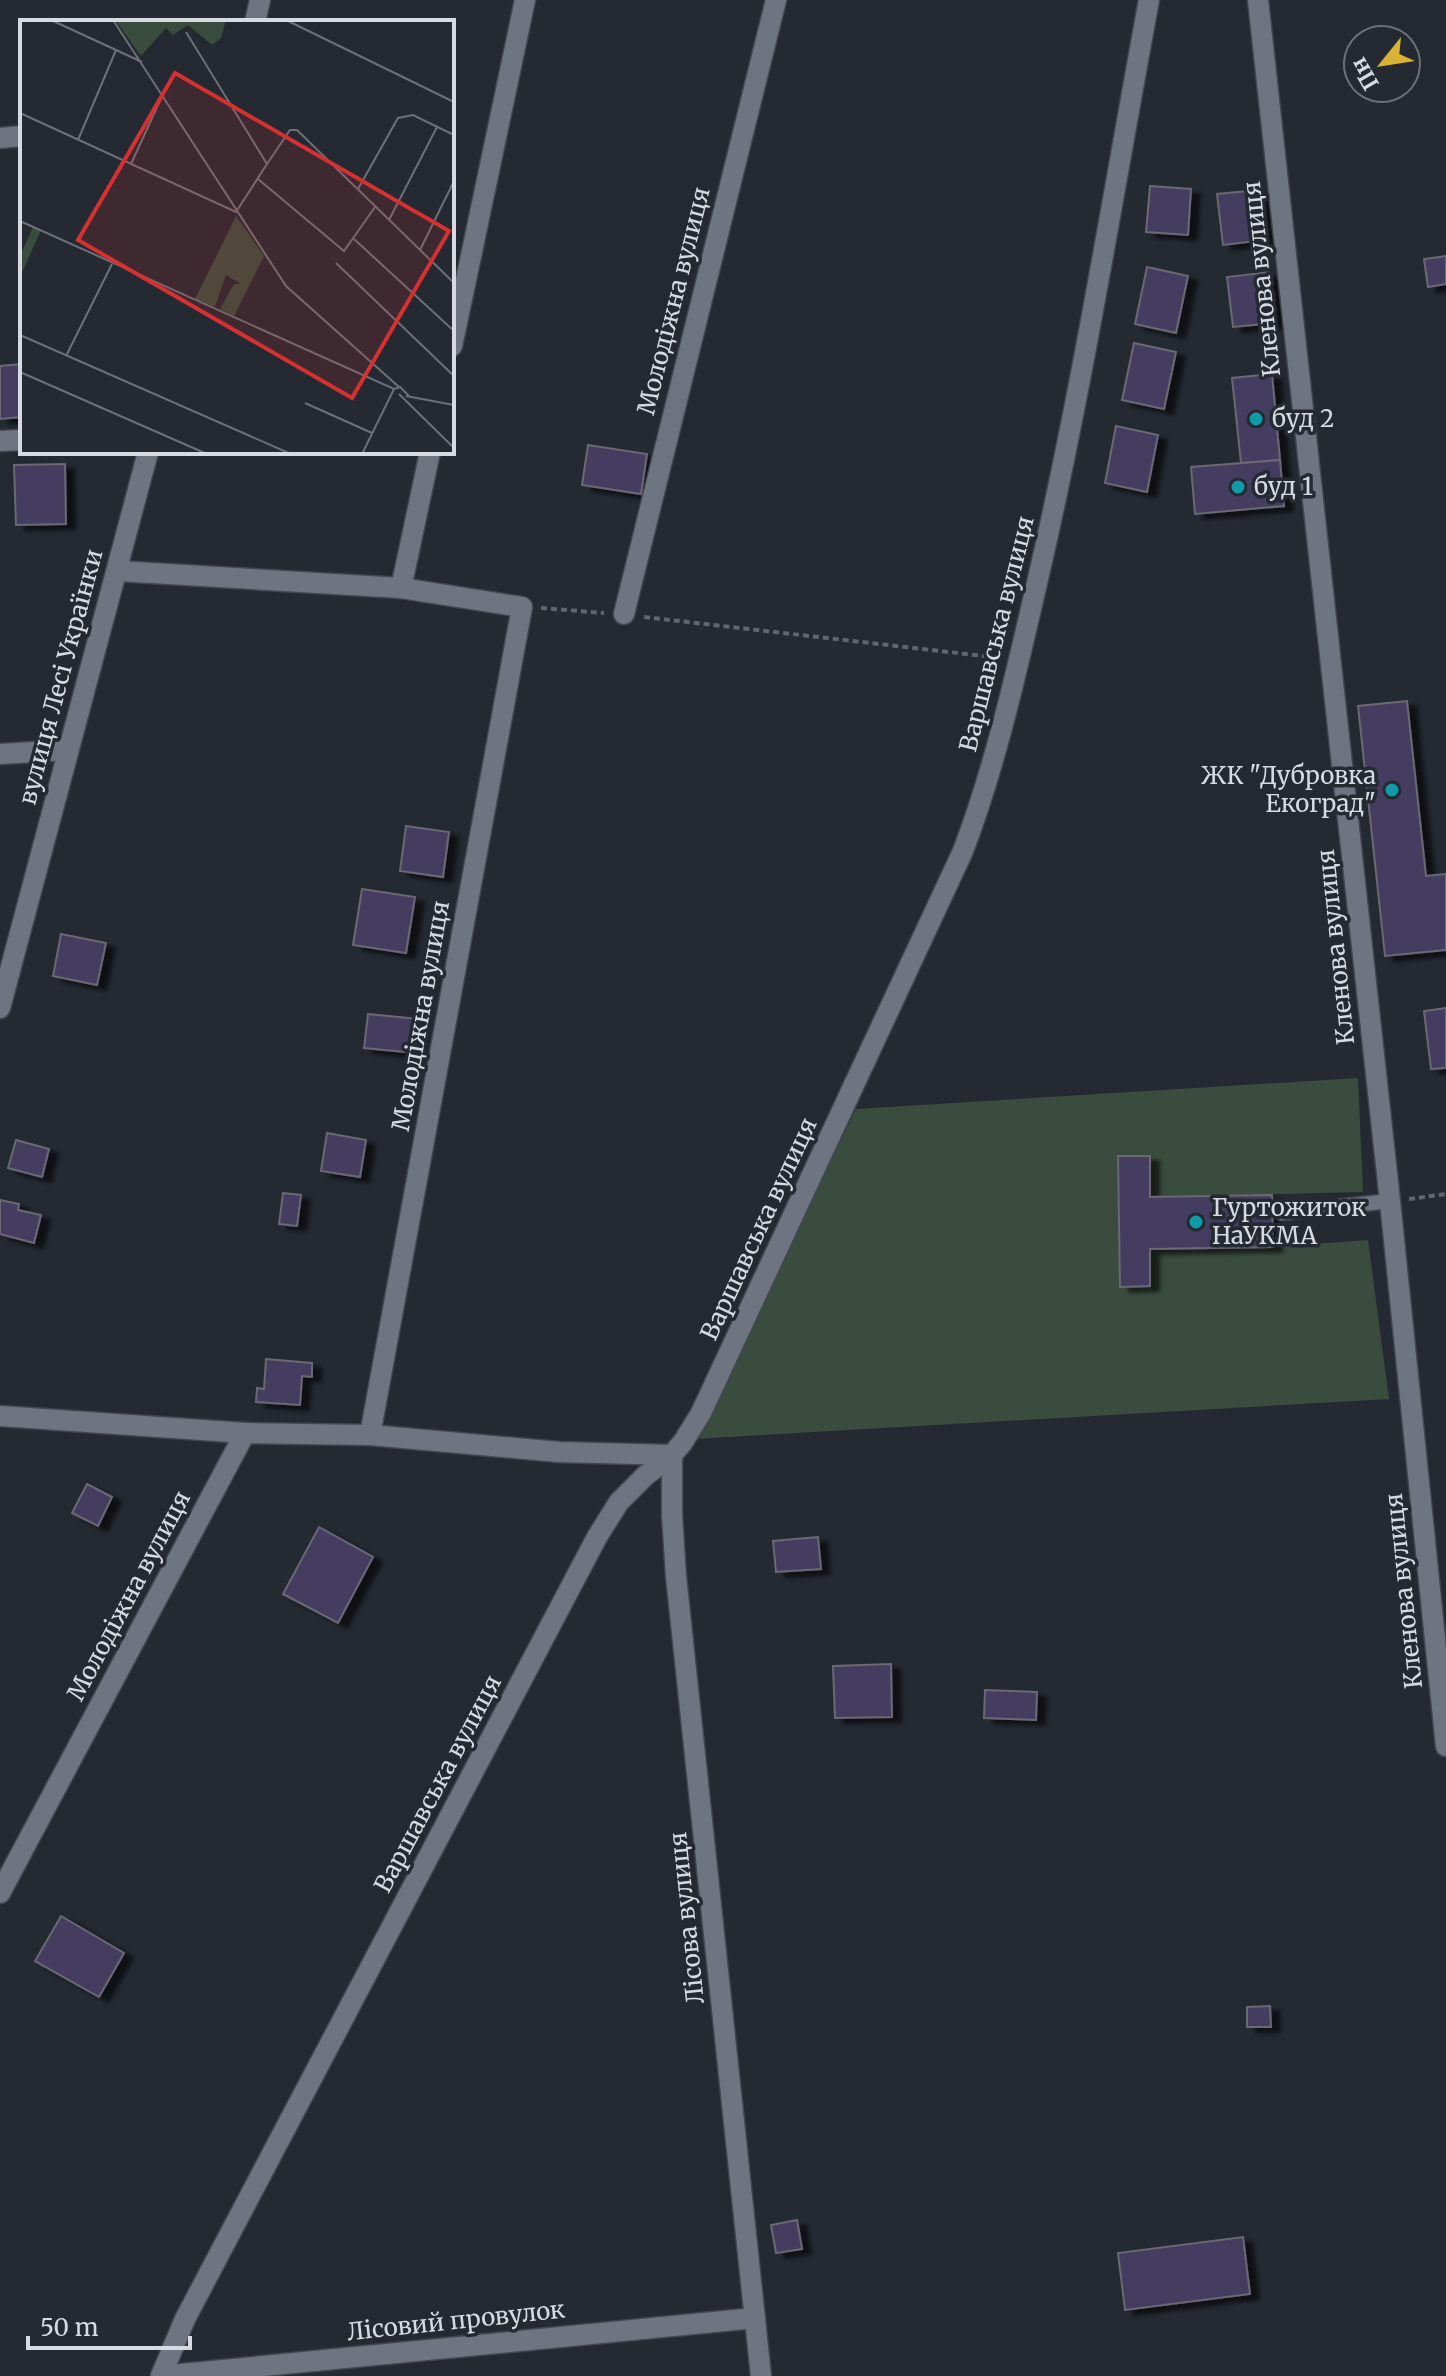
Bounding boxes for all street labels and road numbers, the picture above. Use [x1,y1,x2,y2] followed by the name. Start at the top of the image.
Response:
[1236,180,1287,378] street label: Кленова вулиця
[630,184,717,418] street label: Молодіжна вулиця
[952,513,1041,755] street label: Варшавська вулиця
[11,546,110,808] street label: вулиця Лесі Українки
[1310,848,1361,1046] street label: Кленова вулиця
[385,898,456,1134] street label: Молодіжна вулиця
[693,1113,824,1345] street label: Варшавська вулиця
[60,1485,197,1706] street label: Молодіжна вулиця
[1378,1492,1429,1690] street label: Кленова вулиця
[367,1670,508,1898] street label: Варшавська вулиця
[662,1831,711,2006] street label: Лісова вулиця
[345,2294,566,2347] street label: Лісовий провулок

